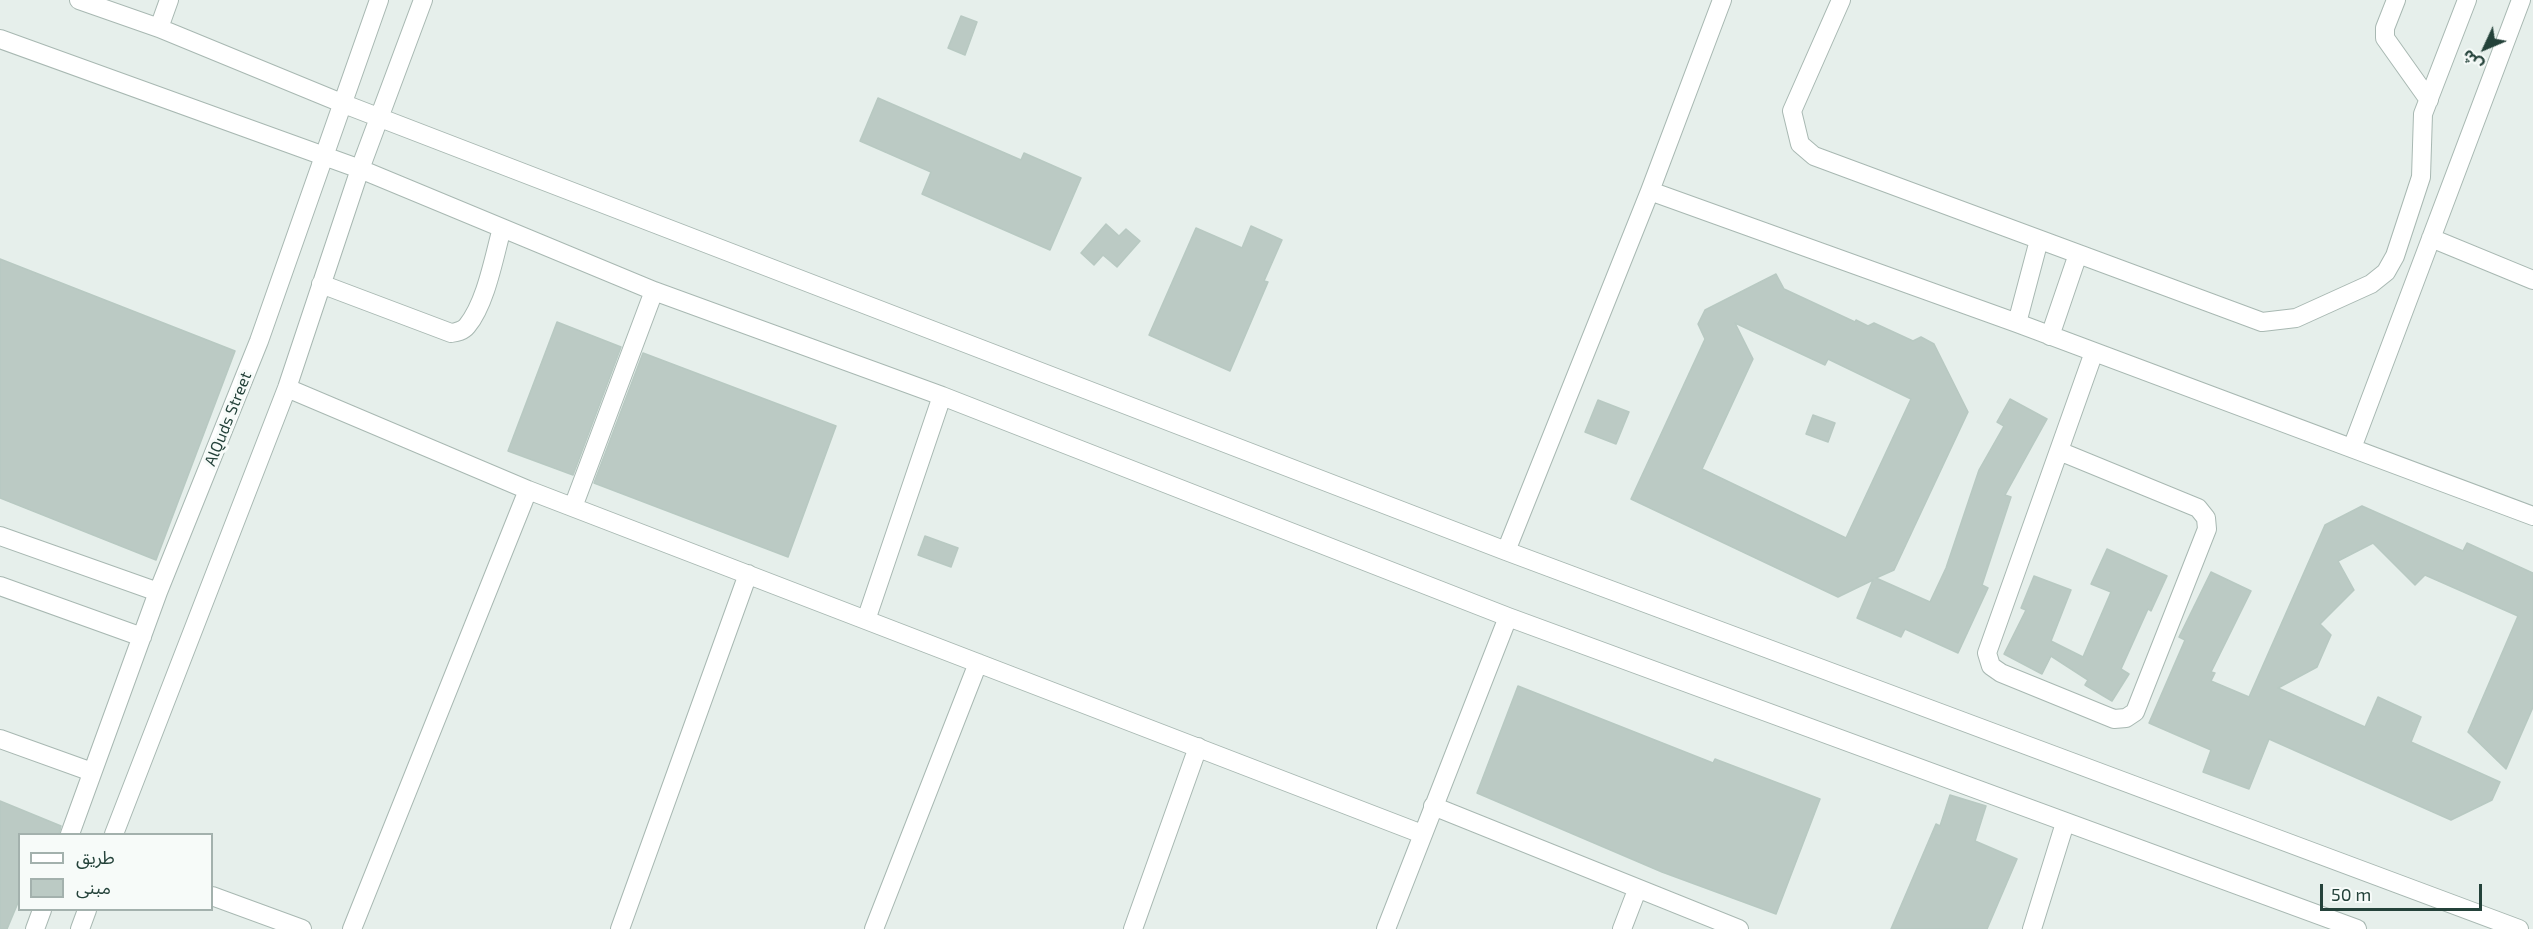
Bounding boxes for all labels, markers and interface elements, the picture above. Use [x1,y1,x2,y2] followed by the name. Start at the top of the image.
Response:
[2455,18,2515,78] north arrow
[2457,46,2486,75] text: ش
[200,369,256,469] street label: AlQuds Street
[18,833,213,911] legend
[76,846,115,868] text: طريق
[2323,872,2485,910] scale bar
[76,876,111,898] text: مبنى
[2331,883,2371,905] text: 50 m

